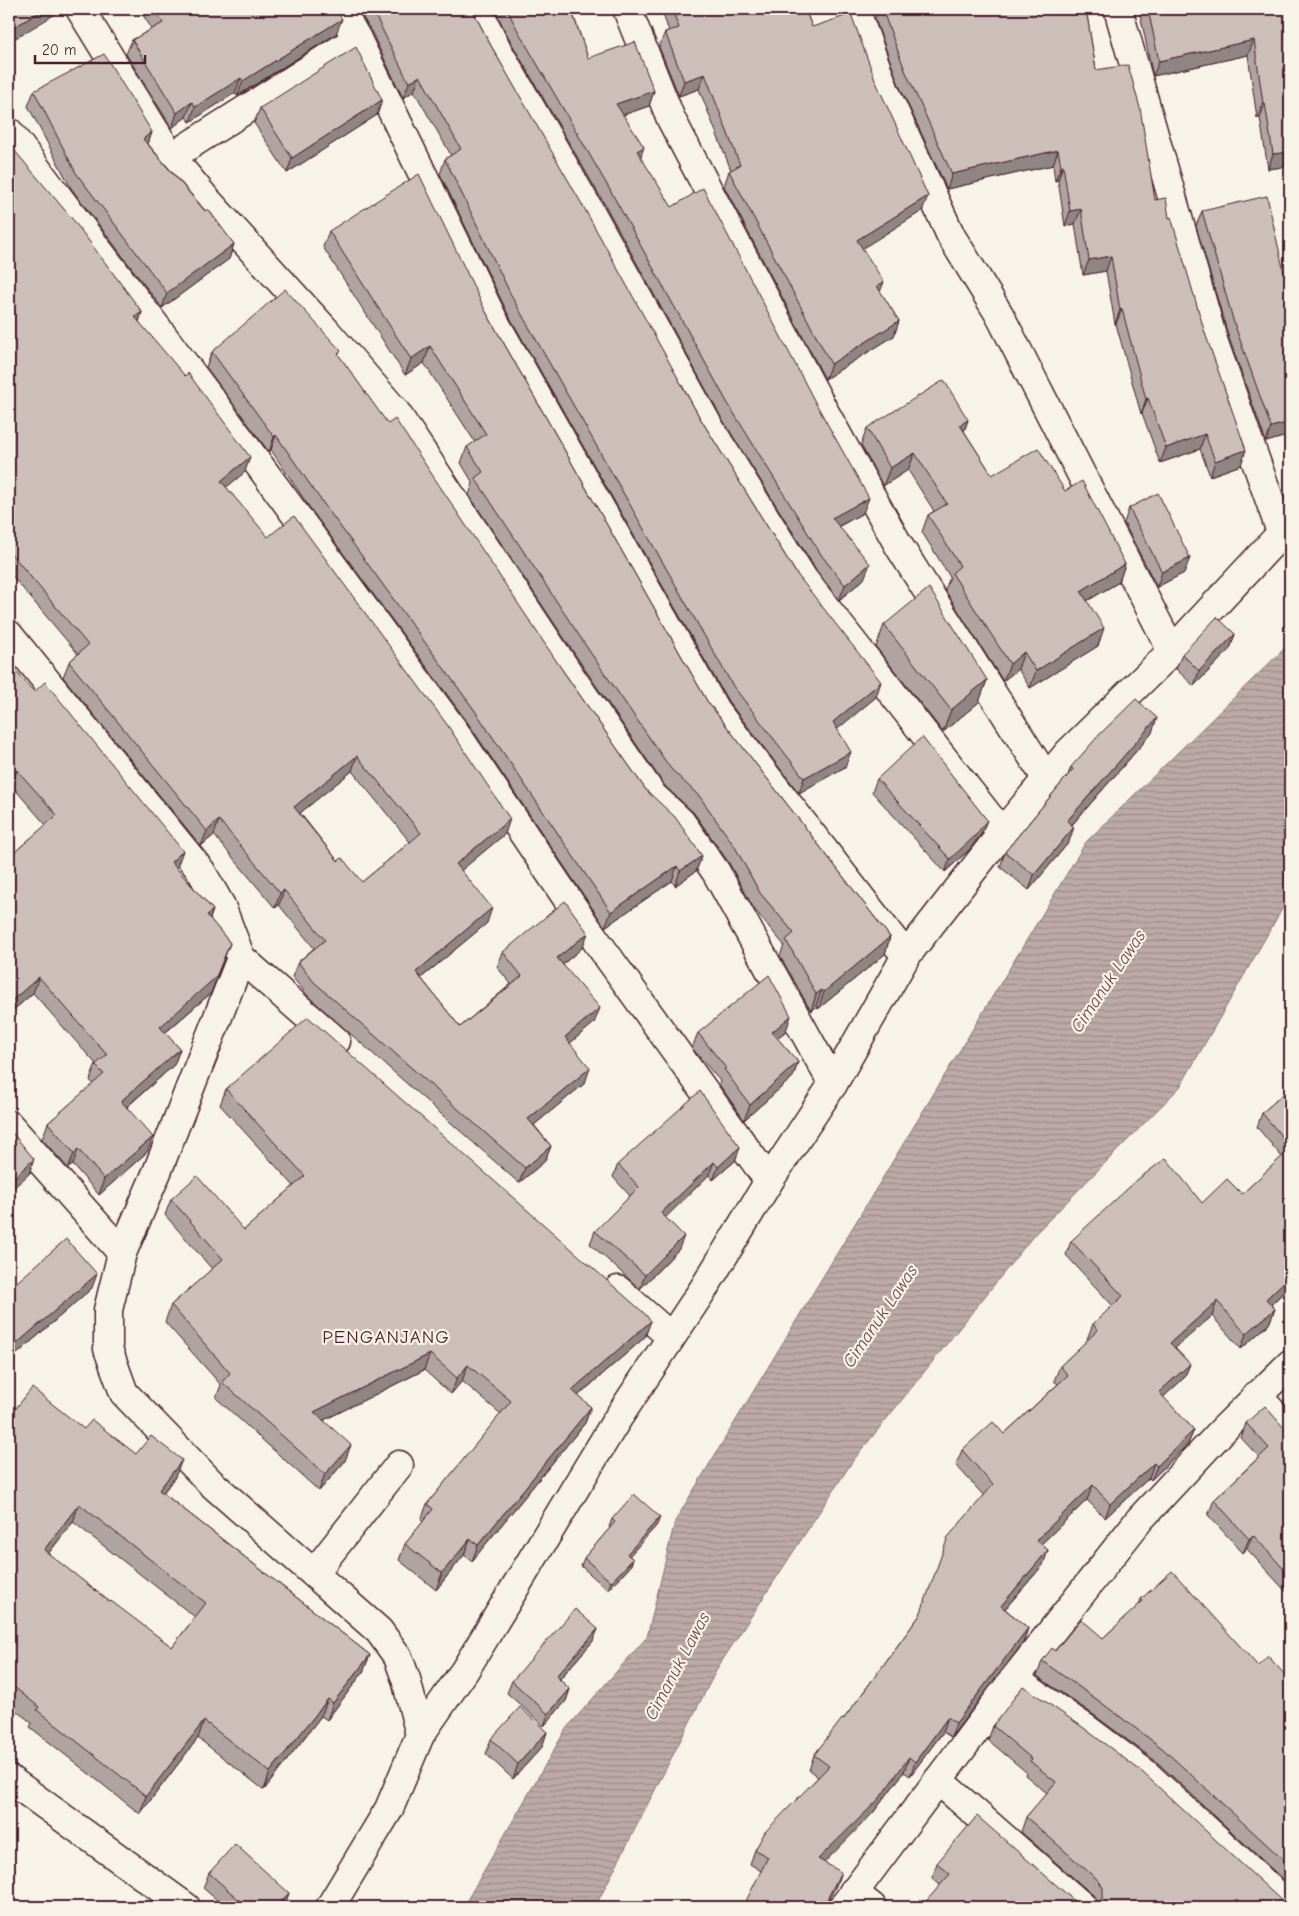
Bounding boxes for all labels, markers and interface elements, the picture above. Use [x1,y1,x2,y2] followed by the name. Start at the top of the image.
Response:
[35,32,145,64] scale bar
[42,41,76,59] text: 20 m
[1066,926,1151,1036] water label: Cimanuk Lawas
[838,1261,923,1371] water label: Cimanuk Lawas
[322,1326,450,1348] district label: PENGANJANG
[640,1608,715,1724] water label: Cimanuk Lawas

